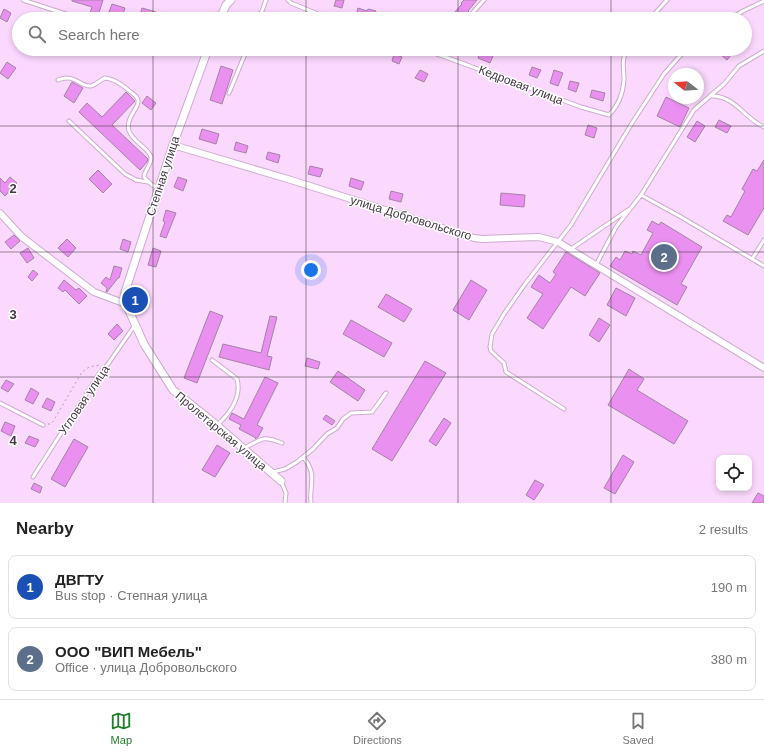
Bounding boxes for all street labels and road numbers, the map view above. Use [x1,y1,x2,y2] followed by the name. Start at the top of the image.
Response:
[477,62,566,108] street label: Кедровая улица
[143,134,183,218] street label: Степная улица
[349,193,474,243] street label: улица Добровольского
[56,362,113,437] street label: Угловая улица
[173,389,270,473] street label: Пролетарская улица

